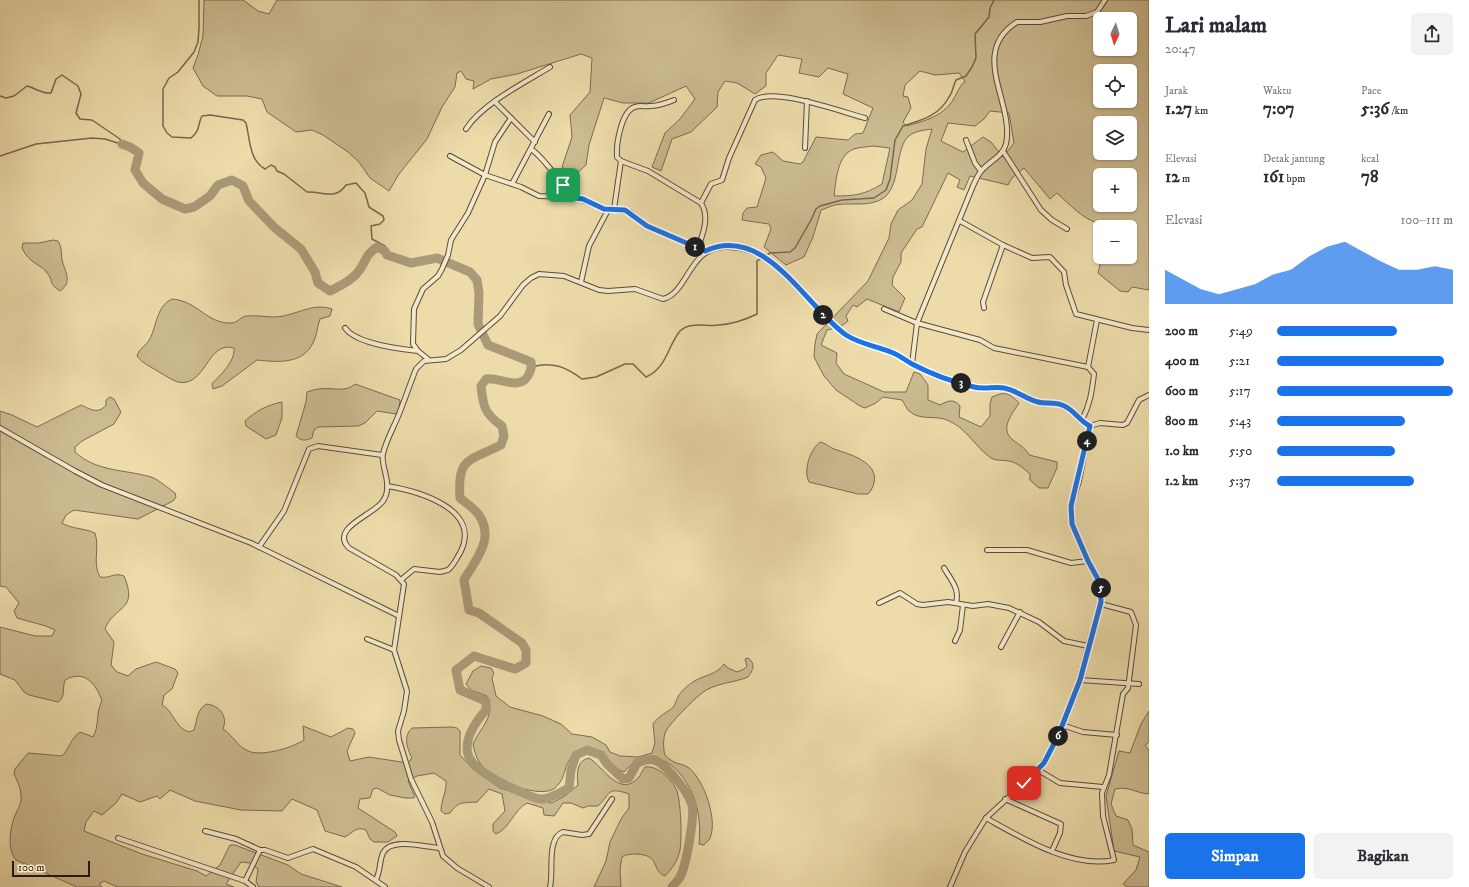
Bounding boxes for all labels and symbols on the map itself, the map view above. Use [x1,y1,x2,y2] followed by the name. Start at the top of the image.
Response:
[1093,12,1137,56] north arrow
[546,168,580,202] pin
[685,237,705,257] pin: 1
[813,305,833,325] pin: 2
[951,373,971,393] pin: 3
[1077,431,1097,451] pin: 4
[1091,578,1111,598] pin: 5
[1048,726,1068,746] pin: 6
[1007,766,1041,800] pin
[12,859,90,878] scale bar

